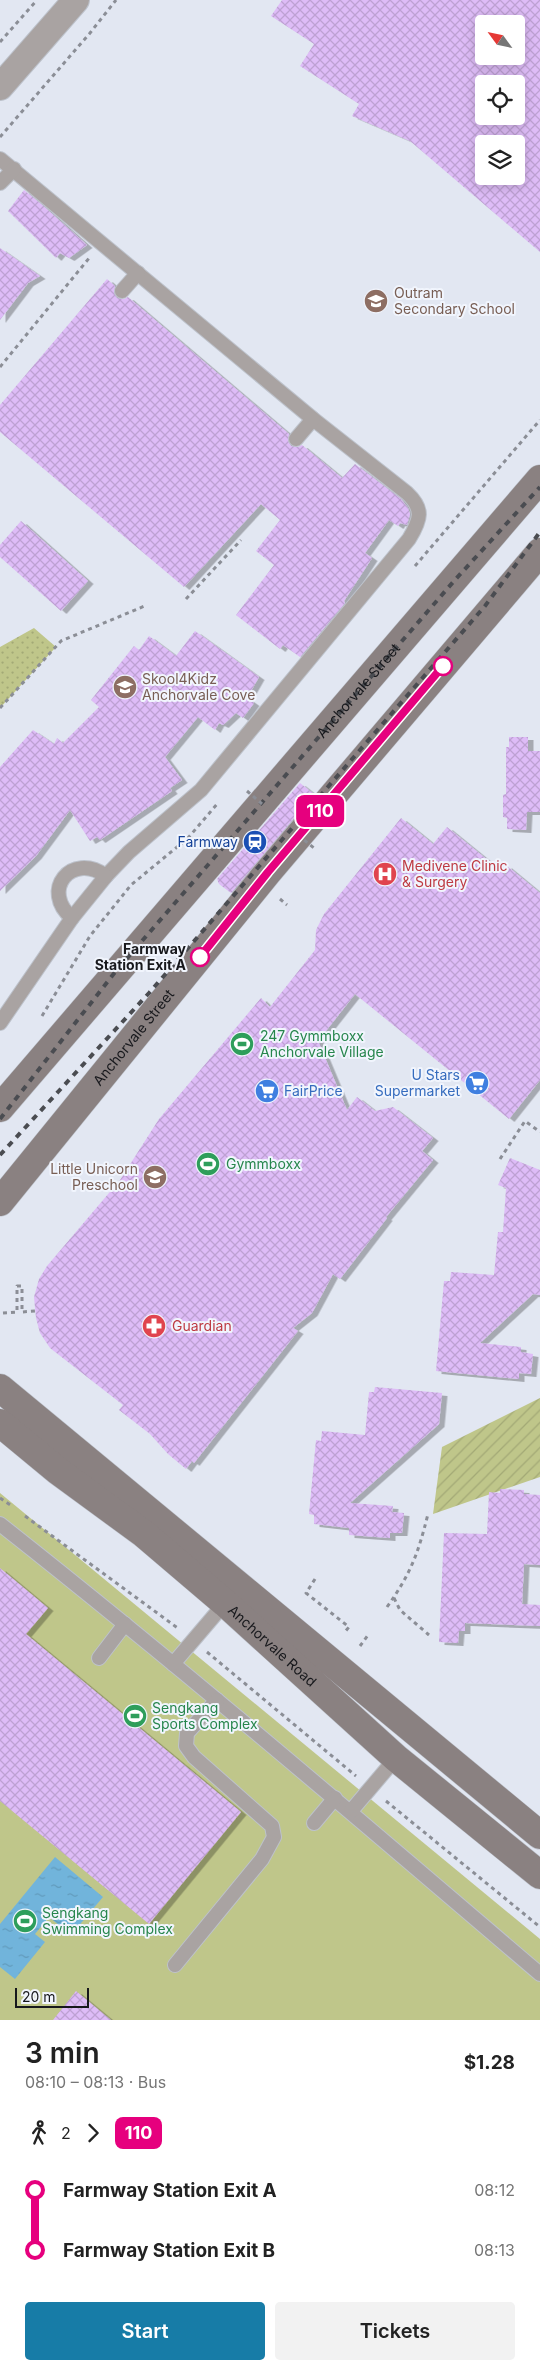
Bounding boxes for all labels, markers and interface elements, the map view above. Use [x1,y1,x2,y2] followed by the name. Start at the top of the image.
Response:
[475,15,525,65] north arrow
[475,15,525,185] map controls
[475,75,525,125] button: locate
[475,135,525,185] button: layers
[394,284,515,317] place label: Outram Secondary School
[363,288,389,314] school or university icon: Outram Secondary School
[313,639,403,741] street label: Anchorvale Street
[433,656,453,676] unlabelled marker
[142,670,255,703] place label: Skool4Kidz Anchorvale Cove
[112,674,138,700] school or university icon: Skool4Kidz Anchorvale Cove
[291,795,349,827] line badge: 110
[306,800,334,821] text: 110
[242,829,268,855] station icon: Farmway
[177,833,238,850] place label: Farmway
[402,857,508,890] place label: Medivene Clinic & Surgery
[372,861,398,887] hospital icon: Medivene Clinic & Surgery
[95,940,187,973] place label: Farmway Station Exit A
[190,947,210,967] marker: Farmway Station Exit A
[89,985,178,1089] street label: Anchorvale Street
[260,1027,384,1060] place label: 247 Gymmboxx Anchorvale Village
[229,1031,255,1057] sports icon: 247 Gymmboxx Anchorvale Village
[375,1066,460,1099] place label: U Stars Supermarket
[464,1070,490,1096] supermarket icon: U Stars Supermarket
[254,1078,280,1104] supermarket icon: FairPrice
[284,1082,343,1099] place label: FairPrice
[195,1151,221,1177] sports icon: Gymmboxx
[226,1155,301,1172] place label: Gymmboxx
[50,1160,138,1193] place label: Little Unicorn Preschool
[142,1164,168,1190] school or university icon: Little Unicorn Preschool
[141,1313,167,1339] pharmacy icon: Guardian
[172,1317,232,1334] place label: Guardian
[225,1601,320,1690] street label: Anchorvale Road
[152,1699,258,1732] place label: Sengkang Sports Complex
[122,1703,148,1729] sports icon: Sengkang Sports Complex
[42,1904,173,1937] place label: Sengkang Swimming Complex
[12,1908,38,1934] sports icon: Sengkang Swimming Complex
[15,1985,89,2008] scale bar
[22,1988,56,2005] text: 20 m
[25,2036,100,2070] text: 3 min
[464,2051,515,2074] text: $1.28
[25,2072,166,2092] text: 08:10 – 08:13 · Bus
[25,2119,53,2147] icon: walk
[79,2119,107,2147] icon: forward
[125,2122,152,2143] text: 110
[61,2123,71,2143] text: 2
[63,2179,277,2202] text: Farmway Station Exit A
[474,2180,515,2200] text: 08:12
[63,2239,275,2262] text: Farmway Station Exit B
[474,2240,515,2260] text: 08:13
[25,2302,265,2360] button: Start
[275,2302,515,2360] button: Tickets

